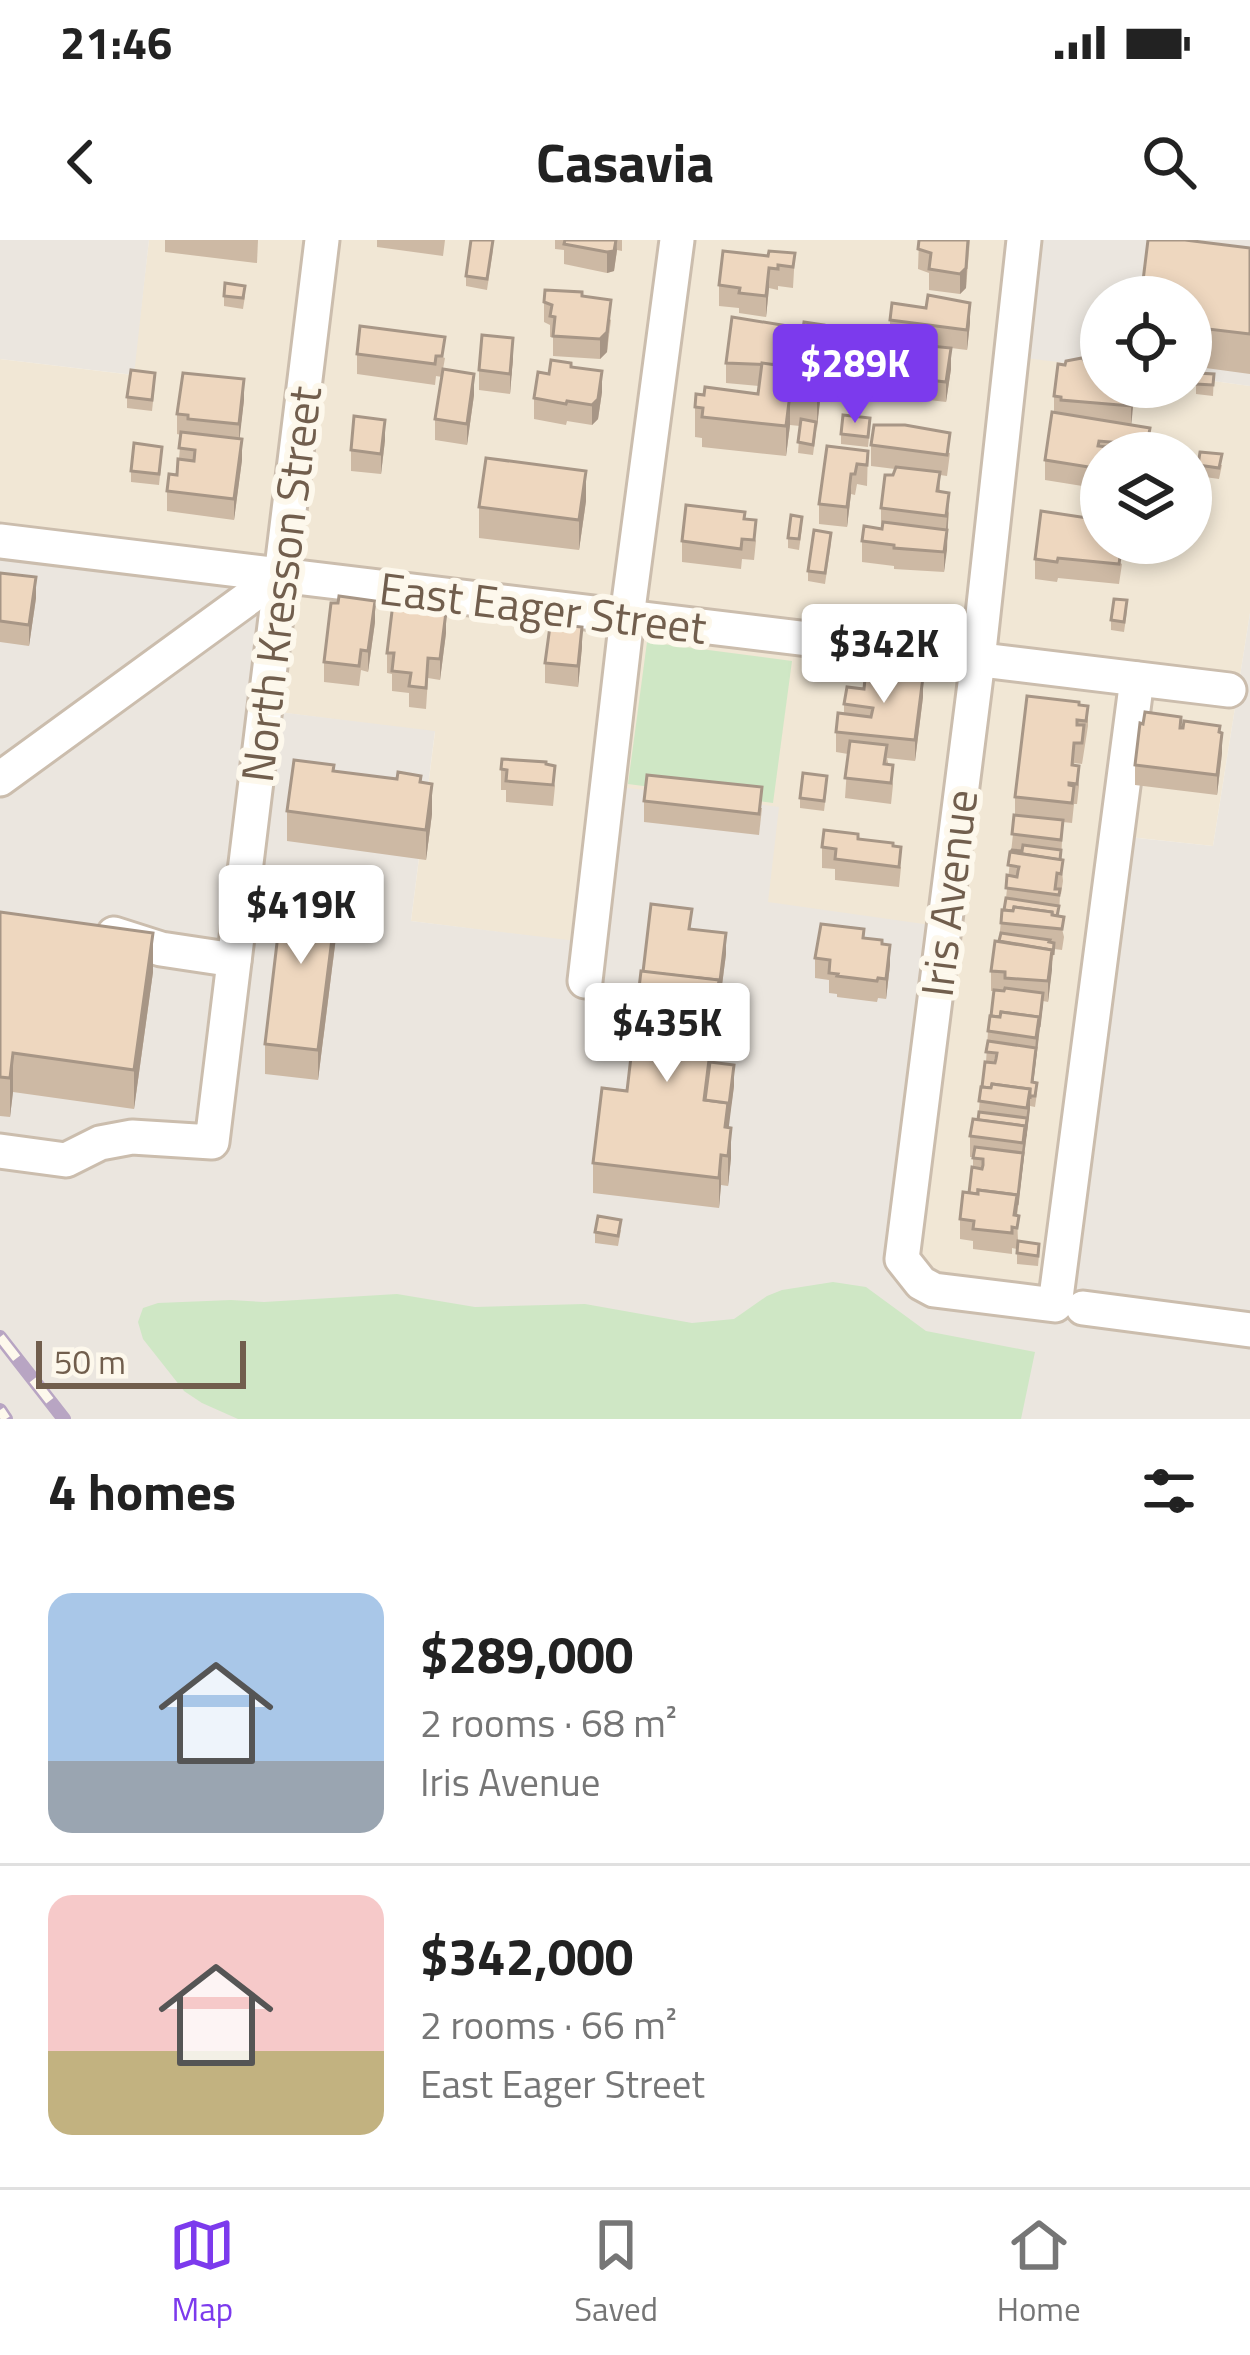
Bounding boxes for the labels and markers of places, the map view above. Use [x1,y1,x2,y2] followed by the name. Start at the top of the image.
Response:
[771,324,939,426] pin: $289K
[800,604,968,706] pin: $342K
[217,865,385,967] pin: $419K
[583,983,751,1085] pin: $435K

